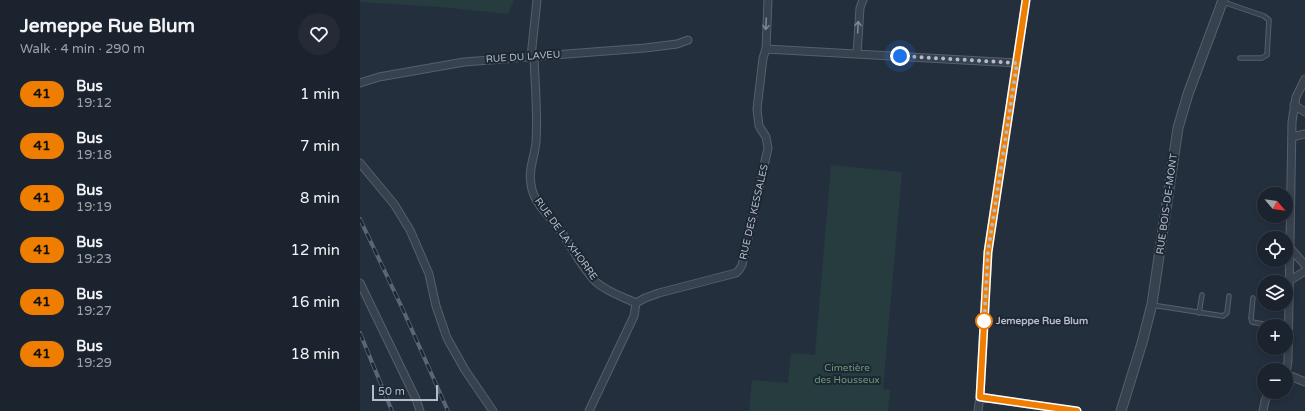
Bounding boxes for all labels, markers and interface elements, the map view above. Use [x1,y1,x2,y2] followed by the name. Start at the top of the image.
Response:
[298,13,340,55] button: heart
[20,15,195,37] text: Jemeppe Rue Blum
[763,17,770,30] one-way arrow
[855,21,862,34] one-way arrow
[20,41,145,57] text: Walk · 4 min · 290 m
[890,46,910,66] your location
[485,48,561,66] street label: RUE DU LAVEU
[76,77,103,95] text: Bus
[33,85,51,102] text: 41
[300,85,340,103] text: 1 min
[76,95,112,111] text: 19:12
[76,129,103,147] text: Bus
[33,137,51,154] text: 41
[300,137,340,155] text: 7 min
[76,147,112,163] text: 19:18
[1154,153,1180,255] street label: RUE BOIS-DE-MONT
[737,163,771,261] street label: RUE DES KESSALES
[76,181,103,199] text: Bus
[1257,187,1293,223] north arrow
[1257,187,1293,399] map controls
[33,189,51,206] text: 41
[300,189,340,207] text: 8 min
[532,196,600,282] street label: RUE DE LA XHORRE
[76,199,112,215] text: 19:19
[1257,231,1293,267] button: locate
[76,233,103,251] text: Bus
[33,241,51,258] text: 41
[291,241,340,259] text: 12 min
[76,251,112,267] text: 19:23
[1257,275,1293,311] button: layers
[76,285,103,303] text: Bus
[33,293,51,310] text: 41
[291,293,340,311] text: 16 min
[76,303,112,319] text: 19:27
[975,312,993,330] marker: Jemeppe Rue Blum
[995,315,1088,327] place label: Jemeppe Rue Blum
[1257,319,1293,355] button: +
[76,337,103,355] text: Bus
[33,345,51,362] text: 41
[291,345,340,363] text: 18 min
[76,355,112,371] text: 19:29
[814,362,880,386] park label: Cimetière des Housseux
[1257,363,1293,399] button: −
[372,383,438,402] scale bar
[378,385,405,398] text: 50 m

